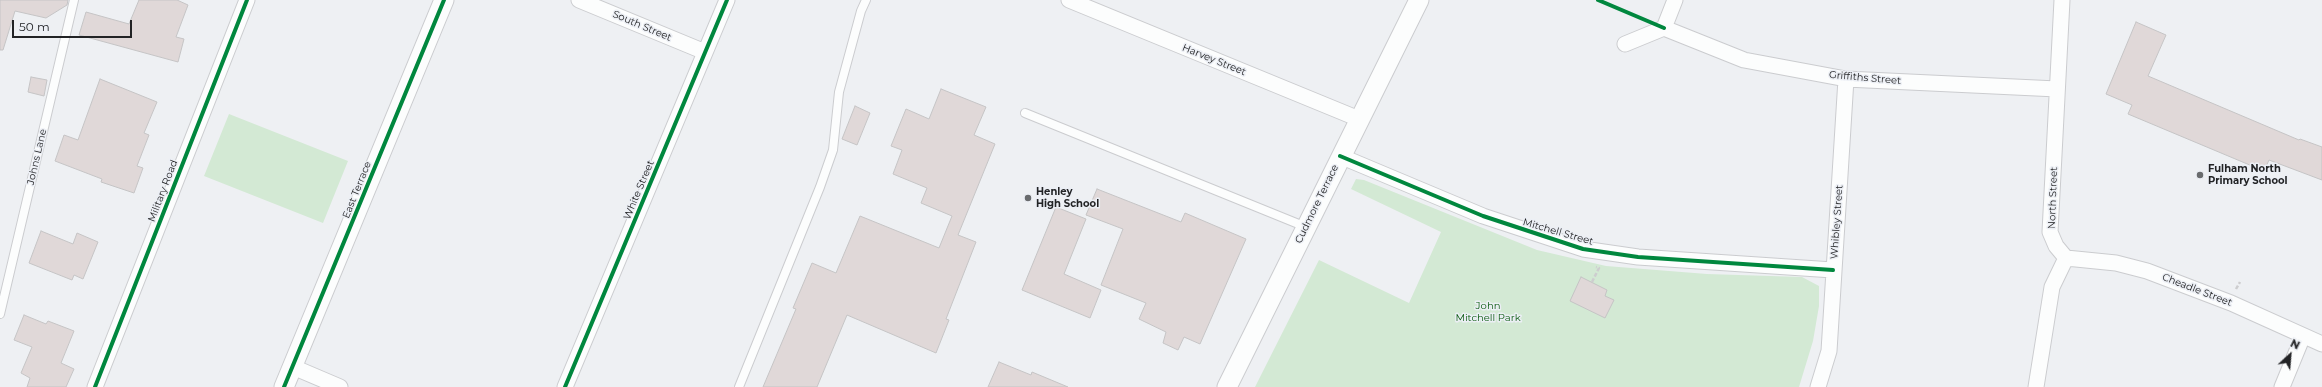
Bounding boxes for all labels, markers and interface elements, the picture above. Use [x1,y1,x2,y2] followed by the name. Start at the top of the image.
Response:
[611,8,673,44] street label: South Street
[14,12,134,38] scale bar
[19,19,50,34] text: 50 m
[1180,42,1248,78] street label: Harvey Street
[1828,69,1902,87] street label: Griffiths Street
[25,128,49,186] street label: Johns Lane
[146,158,180,224] street label: Military Road
[621,159,657,221] street label: White Street
[340,160,374,220] street label: East Terrace
[1293,163,1341,245] street label: Cudmore Terrace
[2208,163,2288,186] place label: Fulham North Primary School
[2046,167,2060,229] street label: North Street
[2195,170,2205,180] marker: Fulham North Primary School
[1828,185,1846,259] street label: Whibley Street
[1036,186,1099,210] place label: Henley High School
[1023,193,1033,203] marker: Henley High School
[1521,216,1595,248] street label: Mitchell Street
[2160,271,2234,309] street label: Cheadle Street
[1455,300,1521,324] park label: John Mitchell Park
[2270,335,2310,375] north arrow
[2288,336,2302,352] text: N

